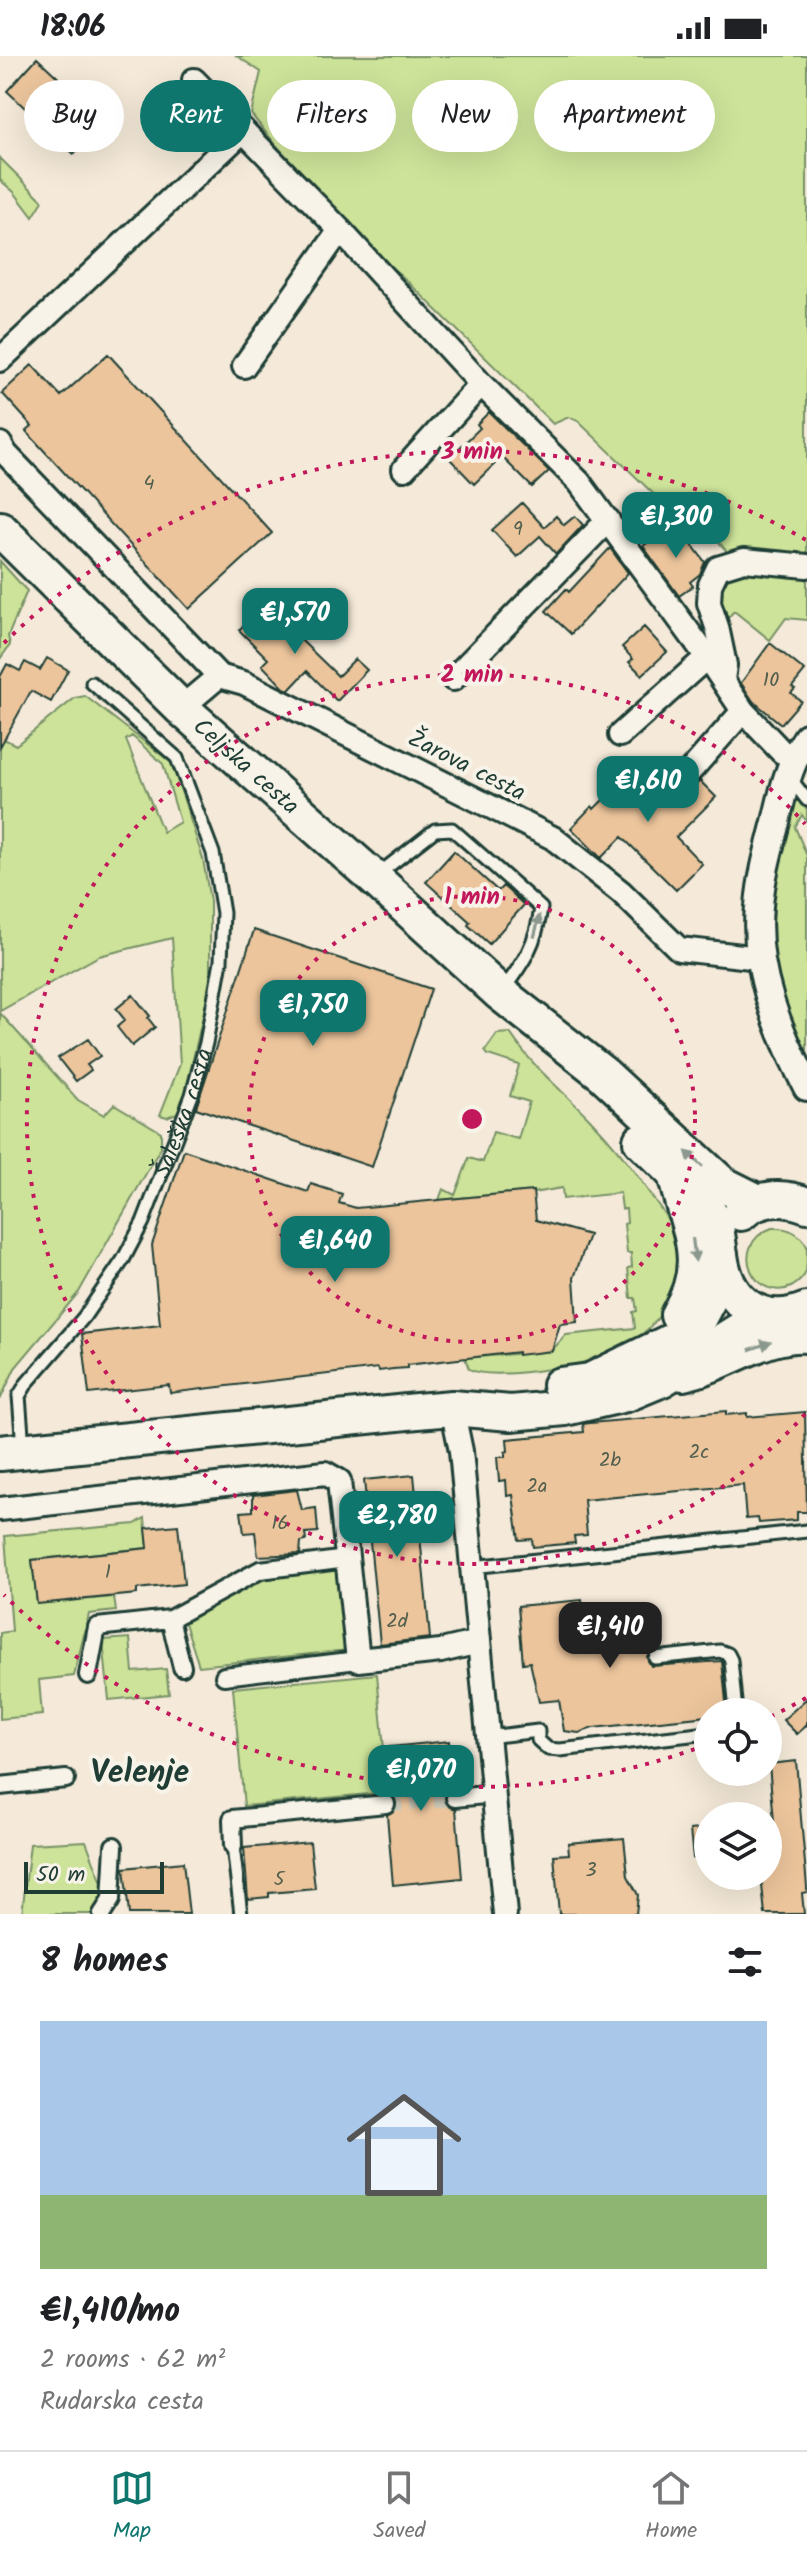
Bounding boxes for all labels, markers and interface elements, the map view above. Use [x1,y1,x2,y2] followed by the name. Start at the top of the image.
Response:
[40,4,106,52] text: 18:06
[24,80,124,152] chip: Buy
[140,80,251,152] chip: Rent
[267,80,396,152] chip: Filters
[412,80,518,152] chip: New
[534,80,715,152] chip: Apartment
[440,433,503,472] text: 3 min
[143,468,155,500] house number: 4
[611,492,741,560] pin: €1,300
[640,497,712,539] text: €1,300
[513,514,523,546] house number: 9
[230,588,360,656] pin: €1,570
[260,593,330,635] text: €1,570
[441,656,503,695] text: 2 min
[763,665,779,697] house number: 10
[183,709,308,825] street label: Celjska cesta
[400,720,532,813] street label: Žarova cesta
[583,756,713,824] pin: €1,610
[615,761,681,803] text: €1,610
[444,878,500,917] text: 1 min
[531,914,544,939] one-way arrow
[248,980,378,1048] pin: €1,750
[278,985,348,1027] text: €1,750
[144,1044,225,1184] street label: Šaleška cesta
[458,1105,486,1133] centre of rings
[685,1150,704,1168] one-way arrow
[270,1216,400,1284] pin: €1,640
[299,1221,371,1263] text: €1,640
[688,1237,701,1262] one-way arrow
[748,1340,772,1352] one-way arrow
[689,1437,709,1469] house number: 2c
[599,1445,622,1477] house number: 2b
[527,1471,548,1503] house number: 2a
[332,1491,462,1559] pin: €2,780
[357,1496,437,1538] text: €2,780
[271,1508,289,1540] house number: 16
[105,1557,111,1589] house number: 1
[545,1602,675,1670] pin: €1,410
[386,1606,409,1638] house number: 2d
[577,1607,643,1649] text: €1,410
[694,1698,782,1890] map controls
[694,1698,782,1786] button: locate
[356,1745,486,1813] pin: €1,070
[91,1748,190,1799] district label: Velenje
[386,1750,456,1792] text: €1,070
[694,1802,782,1890] button: layers
[585,1855,597,1887] house number: 3
[24,1858,164,1894] scale bar
[36,1858,85,1893] text: 50 m
[274,1864,286,1896] house number: 5
[40,1935,168,1989] text: 8 homes
[723,1940,767,1984] icon: filters
[332,2073,476,2217] icon: home
[40,2285,180,2339] text: €1,410/mo
[40,2339,225,2381] text: 2 rooms · 62 m²
[40,2381,204,2423] text: Rudarska cesta
[110,2466,154,2549] tab: Map
[373,2466,426,2549] tab: Saved
[645,2466,697,2549] tab: Home

